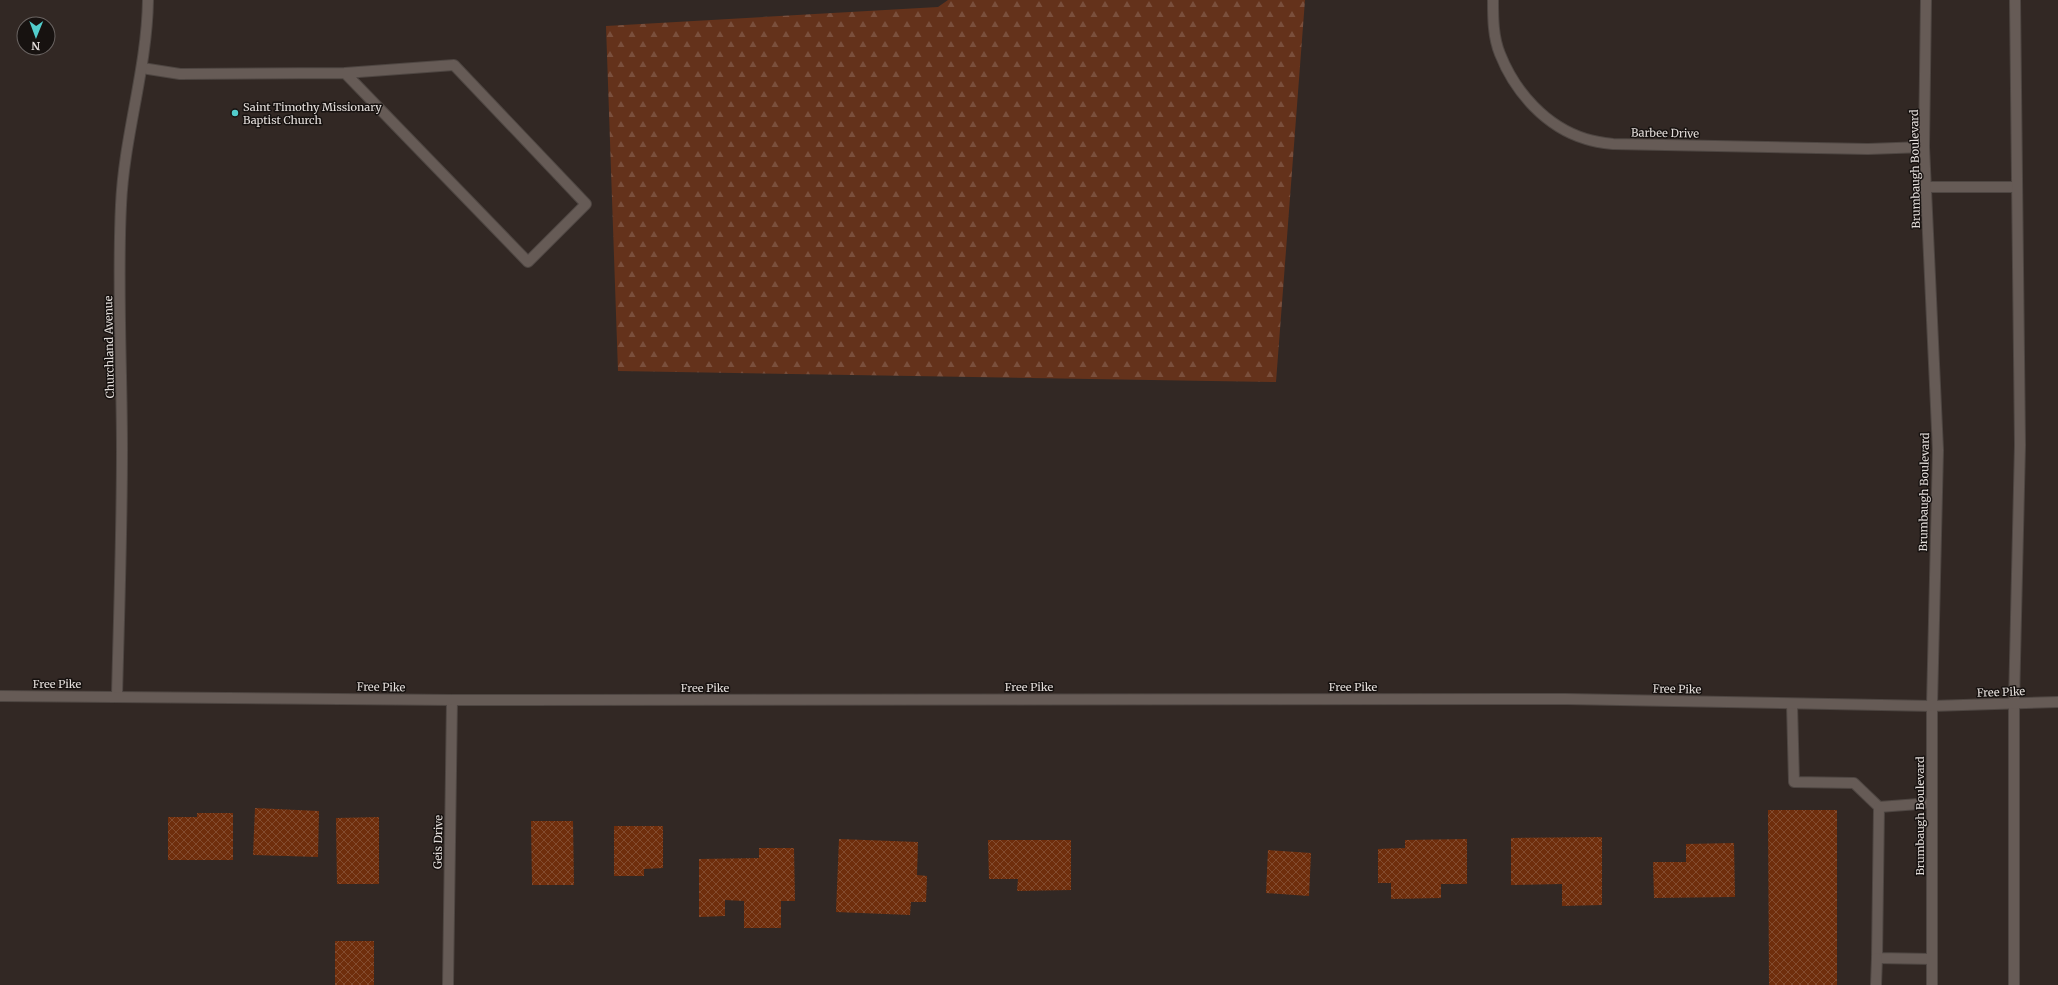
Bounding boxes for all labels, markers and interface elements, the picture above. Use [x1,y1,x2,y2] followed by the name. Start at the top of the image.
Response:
[16,16,56,56] north arrow
[31,39,40,53] text: N
[243,100,382,127] place label: Saint Timothy Missionary Baptist Church
[230,108,240,118] marker: Saint Timothy Missionary Baptist Church
[1907,109,1923,229] street label: Brumbaugh Boulevard
[1631,125,1699,141] street label: Barbee Drive
[101,295,117,398] street label: Churchland Avenue
[1916,432,1932,552] street label: Brumbaugh Boulevard
[33,677,81,691] street label: Free Pike
[357,680,406,694] street label: Free Pike
[1005,680,1053,694] street label: Free Pike
[1329,680,1377,694] street label: Free Pike
[681,681,729,695] street label: Free Pike
[1653,682,1702,696] street label: Free Pike
[1977,684,2026,700] street label: Free Pike
[1913,756,1927,876] street label: Brumbaugh Boulevard
[431,815,445,869] street label: Geis Drive

